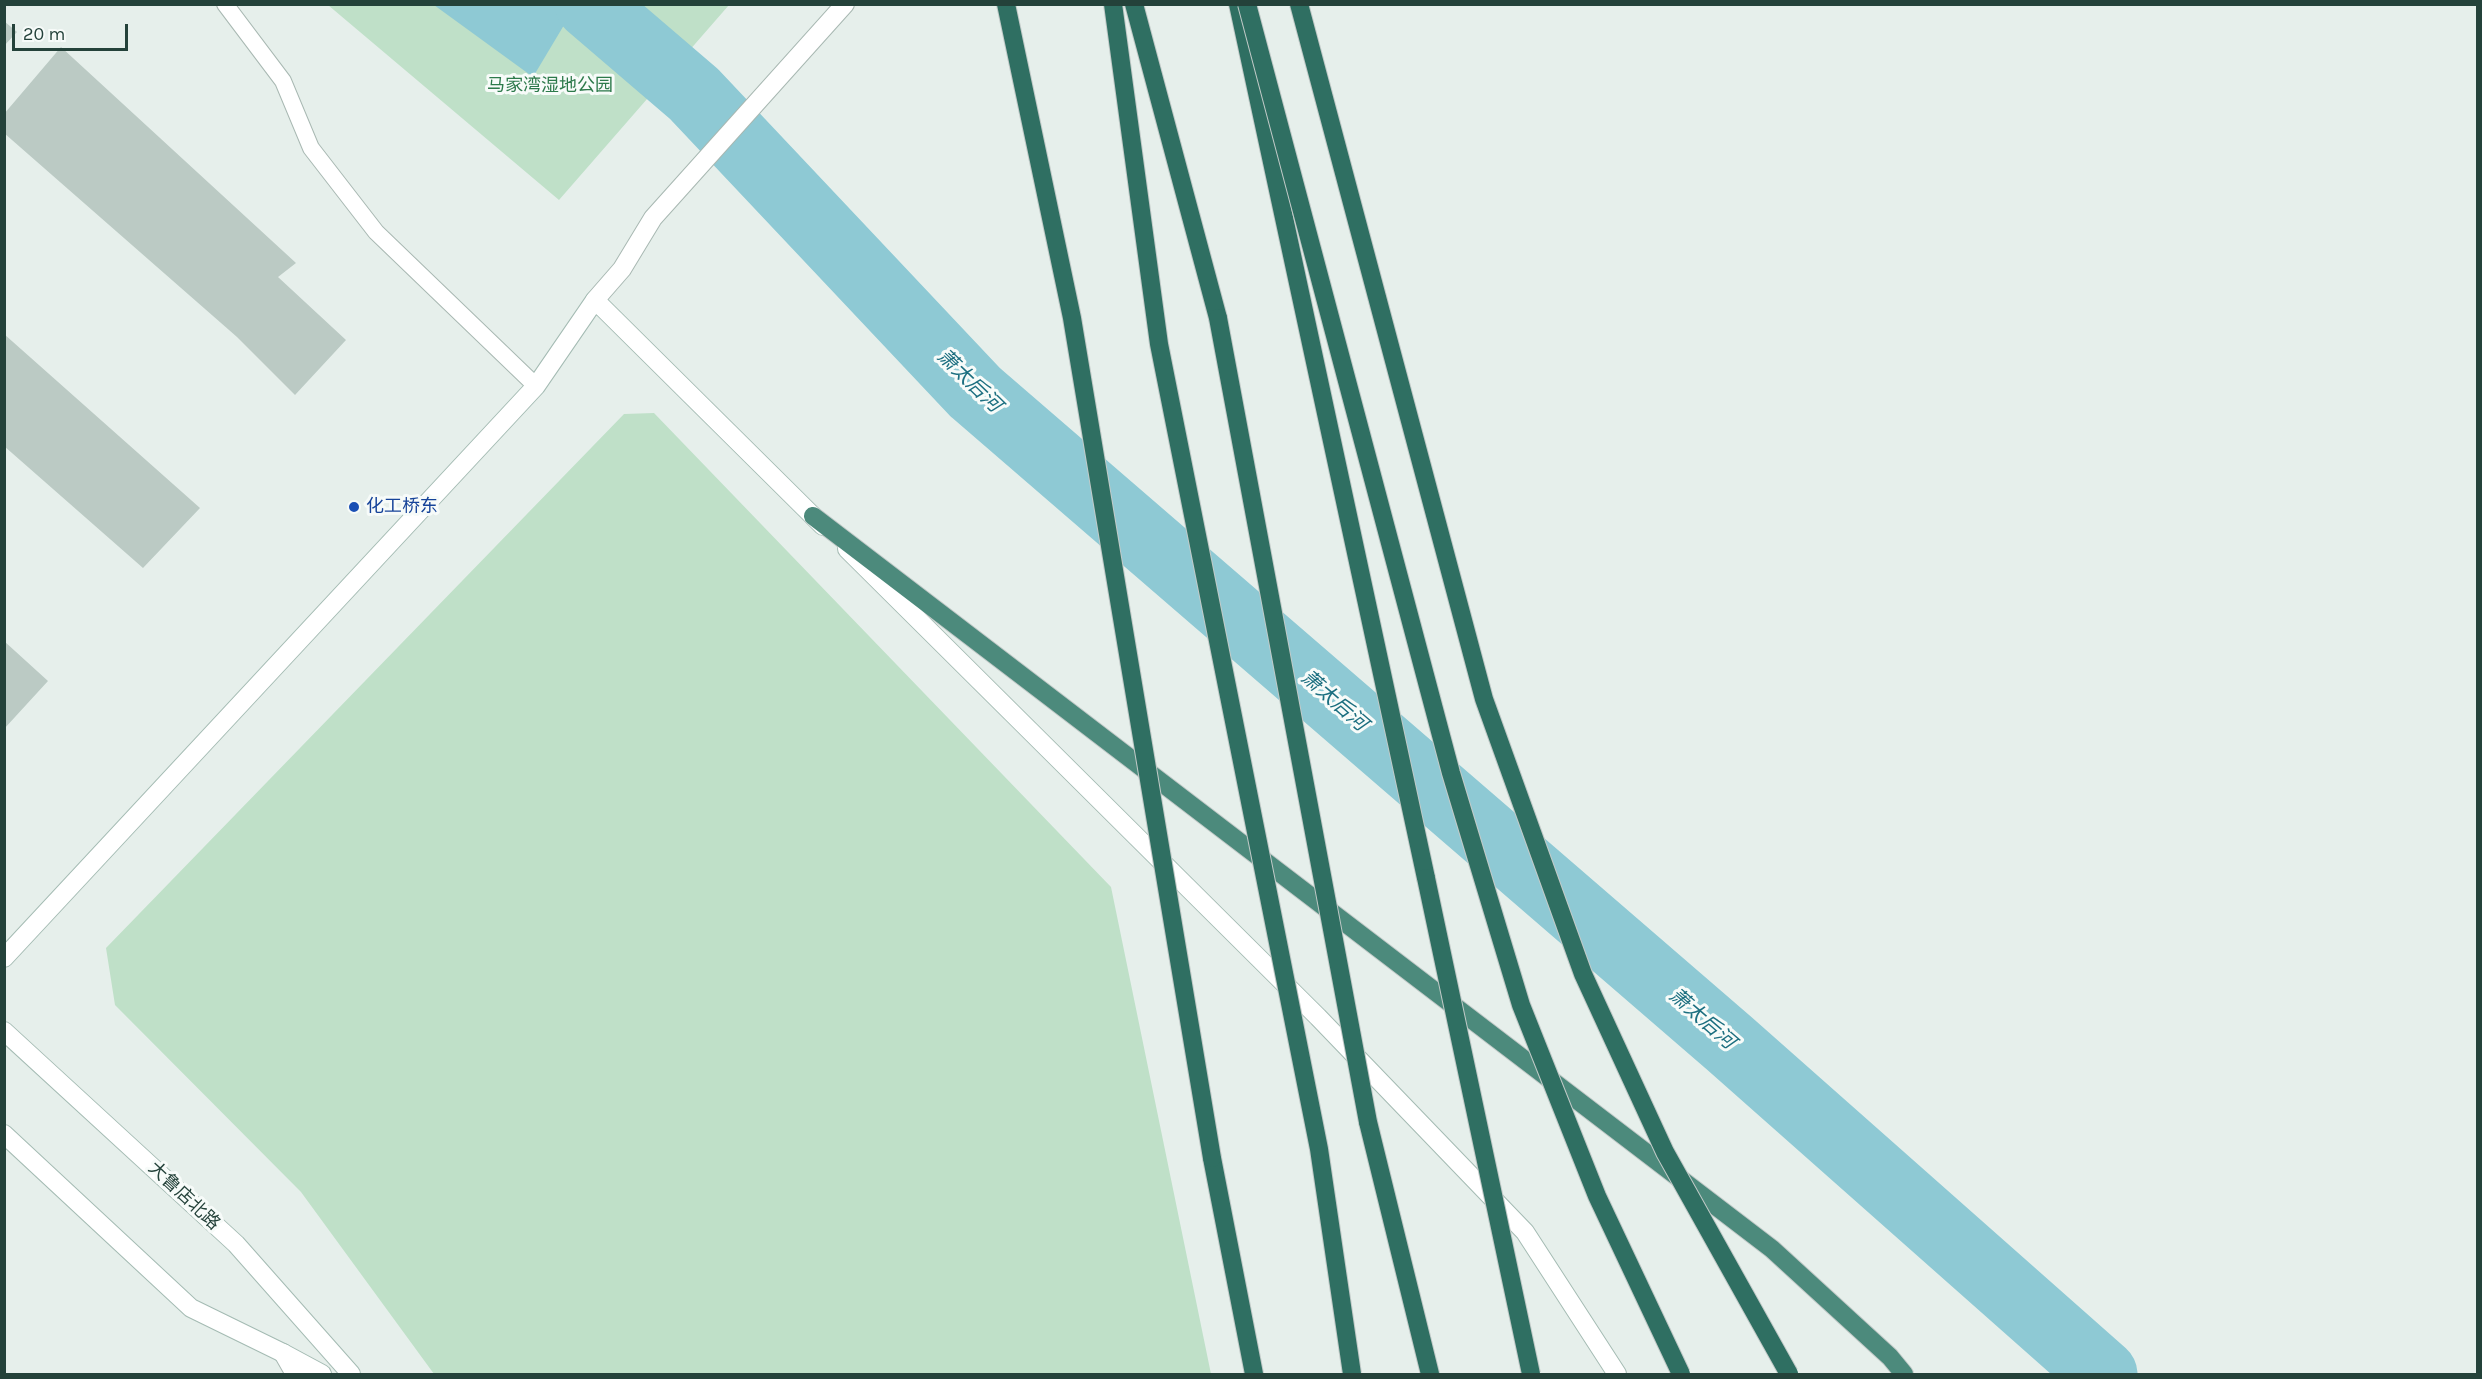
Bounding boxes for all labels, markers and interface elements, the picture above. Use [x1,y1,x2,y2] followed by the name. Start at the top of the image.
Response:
[15,12,130,50] scale bar
[23,23,65,45] text: 20 m
[487,75,613,97] park label: 马家湾湿地公园
[932,345,1006,417] water label: 萧太后河
[366,496,438,518] place label: 化工桥东
[347,500,361,514] marker: 化工桥东
[1296,666,1372,736] water label: 萧太后河
[1664,984,1740,1054] water label: 萧太后河
[144,1157,224,1235] street label: 大鲁店北路

